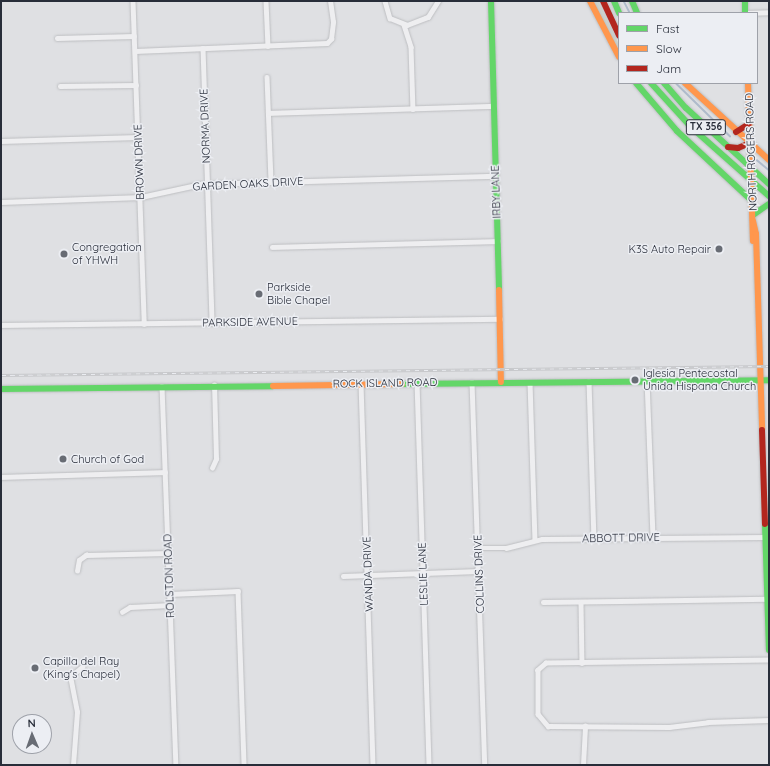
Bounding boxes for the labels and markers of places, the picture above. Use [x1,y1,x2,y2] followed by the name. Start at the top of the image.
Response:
[72,241,142,267] place label: Congregation of YHWH
[629,242,711,256] place label: K3S Auto Repair
[714,244,724,254] marker: K3S Auto Repair
[59,249,69,259] marker: Congregation of YHWH
[267,281,330,307] place label: Parkside Bible Chapel
[254,289,264,299] marker: Parkside Bible Chapel
[643,367,756,393] place label: Iglesia Pentecostal Unida Hispana Church
[630,375,640,385] marker: Iglesia Pentecostal Unida Hispana Church
[71,452,144,466] place label: Church of God
[58,454,68,464] marker: Church of God
[43,655,120,681] place label: Capilla del Ray (King's Chapel)
[30,663,40,673] marker: Capilla del Ray (King's Chapel)

